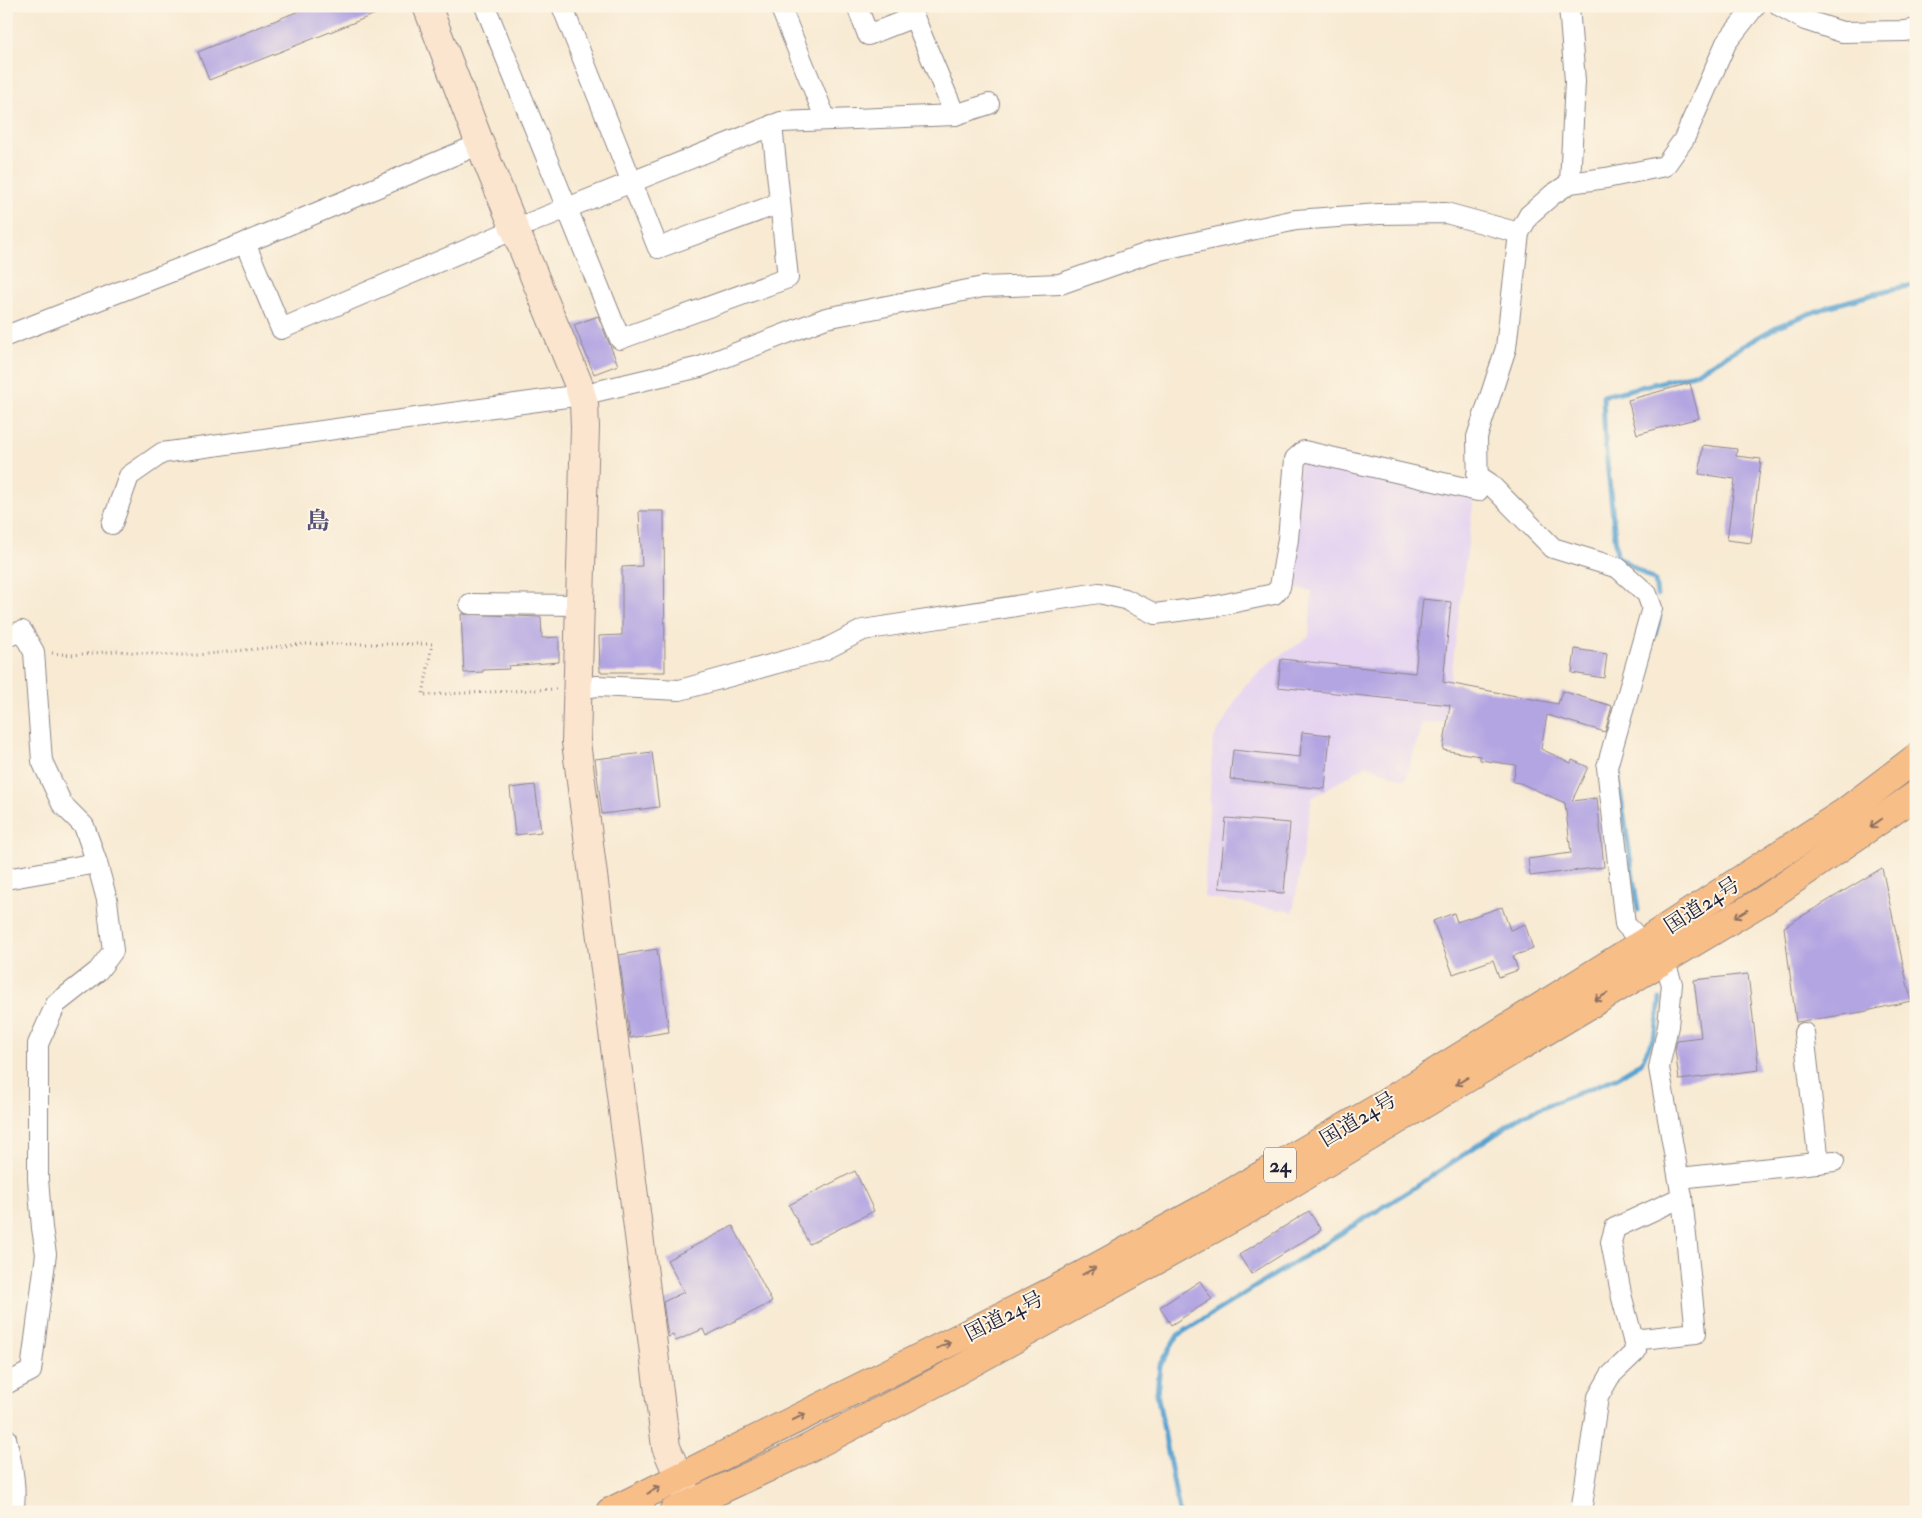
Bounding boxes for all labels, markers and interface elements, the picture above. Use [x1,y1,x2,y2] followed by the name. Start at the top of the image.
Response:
[306,506,330,537] district label: 島
[1869,818,1883,828] one-way arrow
[1659,871,1745,940] street label: 国道24号
[1735,910,1749,920] one-way arrow
[1595,993,1609,1003] one-way arrow
[1456,1076,1470,1086] one-way arrow
[1315,1086,1402,1153] street label: 国道24号
[1264,1148,1296,1182] road number: 24
[1081,1266,1096,1275] one-way arrow
[960,1285,1048,1348] street label: 国道24号
[937,1340,952,1350] one-way arrow
[791,1412,806,1422] one-way arrow
[646,1485,661,1495] one-way arrow

